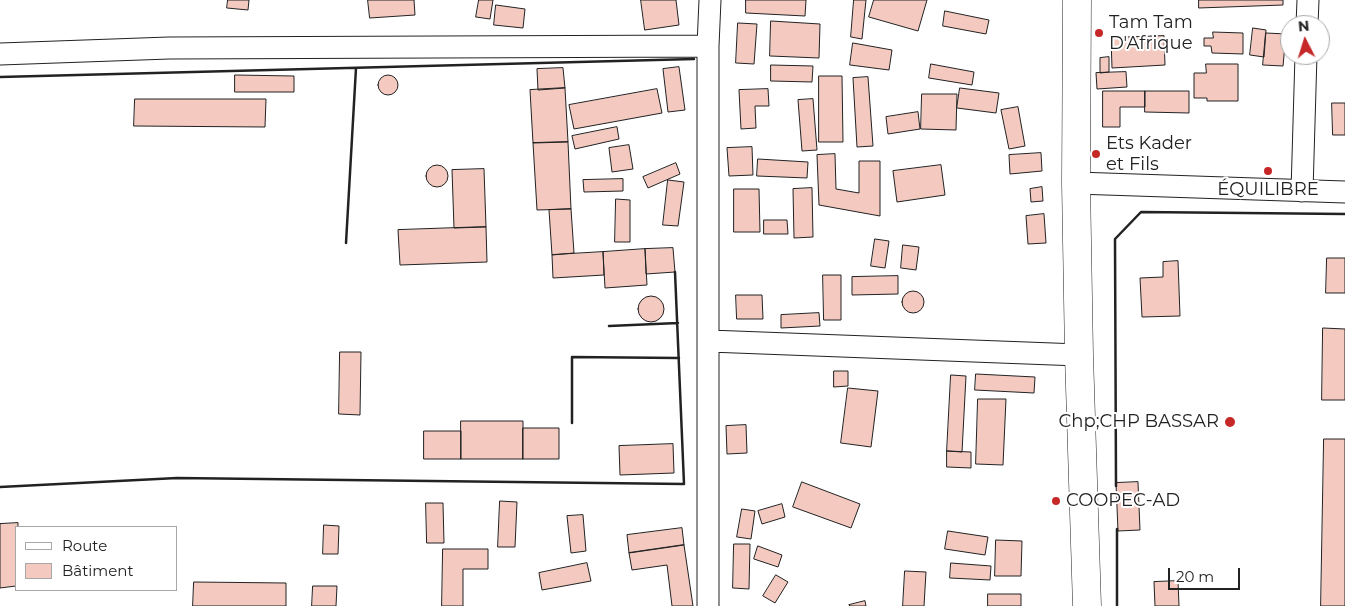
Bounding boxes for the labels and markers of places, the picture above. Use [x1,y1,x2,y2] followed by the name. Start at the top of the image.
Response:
[1109,12,1193,54] place label: Tam Tam D'Afrique
[1093,27,1105,39] marker: Tam Tam D'Afrique
[1106,133,1192,176] place label: Ets Kader et Fils
[1090,148,1102,160] marker: Ets Kader et Fils
[1262,165,1274,177] marker: ÉQUILIBRE
[1217,179,1319,201] place label: ÉQUILIBRE
[1059,411,1219,433] place label: Chp;CHP BASSAR
[1223,415,1237,429] marker: Chp;CHP BASSAR
[1066,490,1180,512] place label: COOPEC-AD
[1050,495,1062,507] marker: COOPEC-AD

